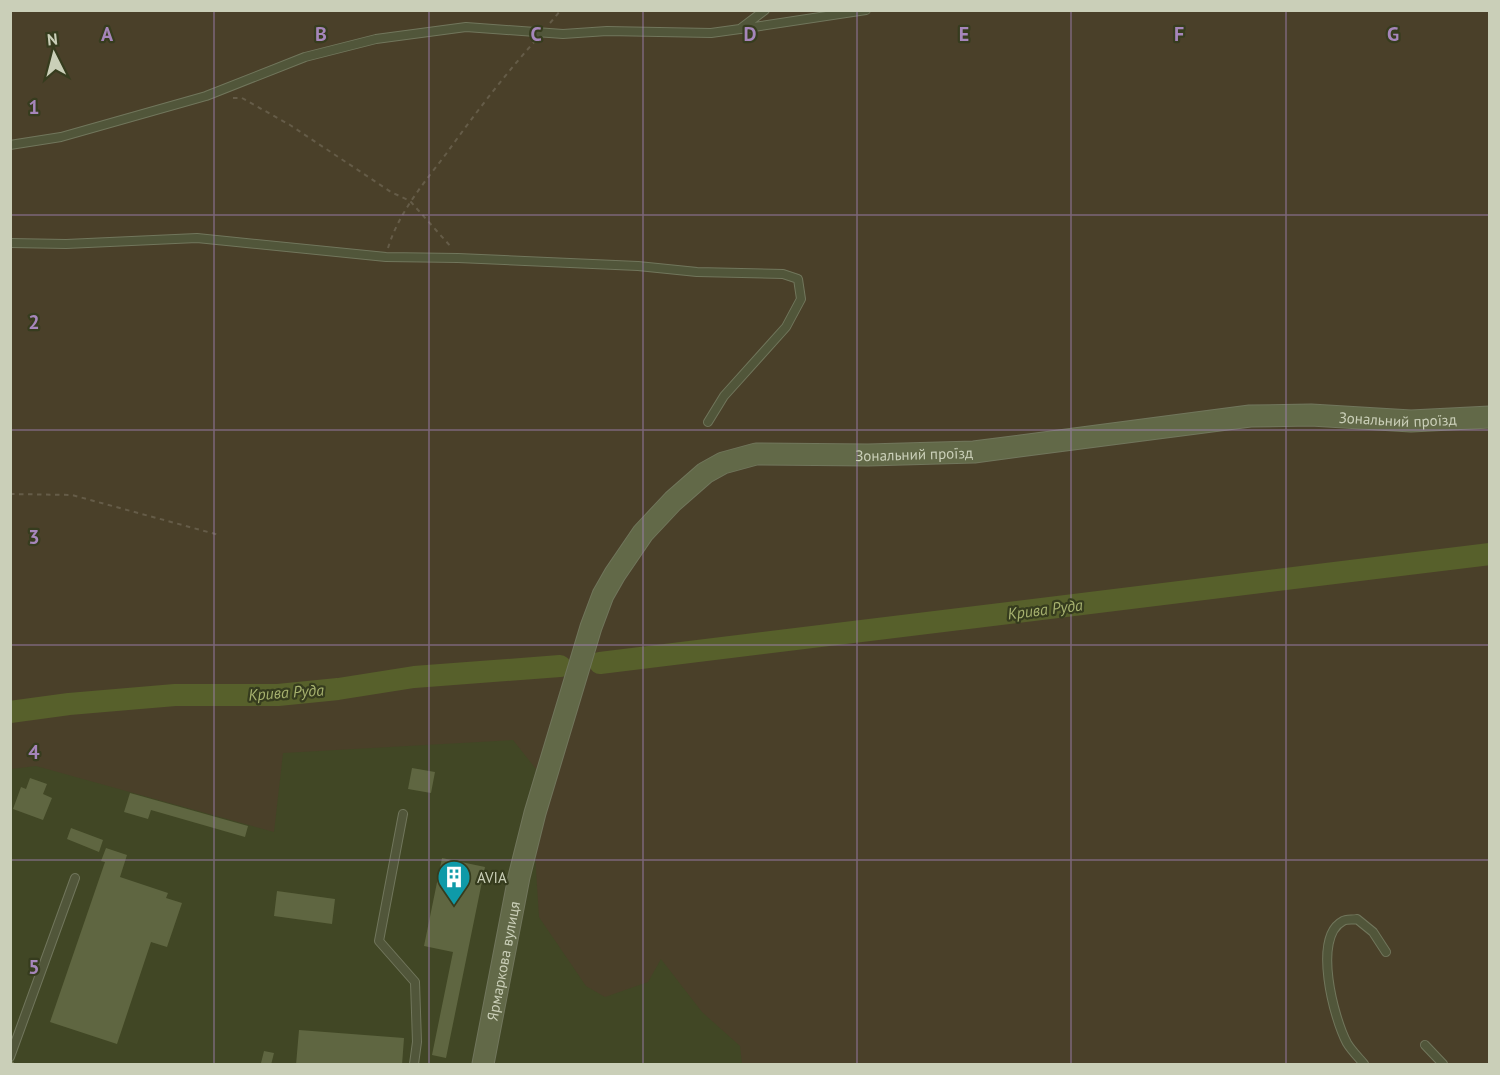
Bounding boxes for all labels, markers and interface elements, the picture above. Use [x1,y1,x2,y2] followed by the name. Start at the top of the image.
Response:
[101,21,114,47] text: A
[315,21,327,47] text: B
[530,21,542,47] text: C
[744,21,757,47] text: D
[959,21,969,47] text: E
[1174,21,1184,47] text: F
[1387,21,1399,47] text: G
[24,24,84,84] north arrow
[46,29,59,50] text: N
[28,94,40,120] text: 1
[28,309,40,335] text: 2
[1338,407,1457,431] street label: Зональний проїзд
[855,443,973,465] street label: Зональний проїзд
[28,524,40,550] text: 3
[1006,594,1084,624] water label: Крива Руда
[248,679,325,705] water label: Крива Руда
[28,739,40,765] text: 4
[436,859,472,906] building icon: AVIA
[477,868,507,887] place label: AVIA
[482,900,524,1022] street label: Ярмаркова вулиця
[28,954,40,980] text: 5

